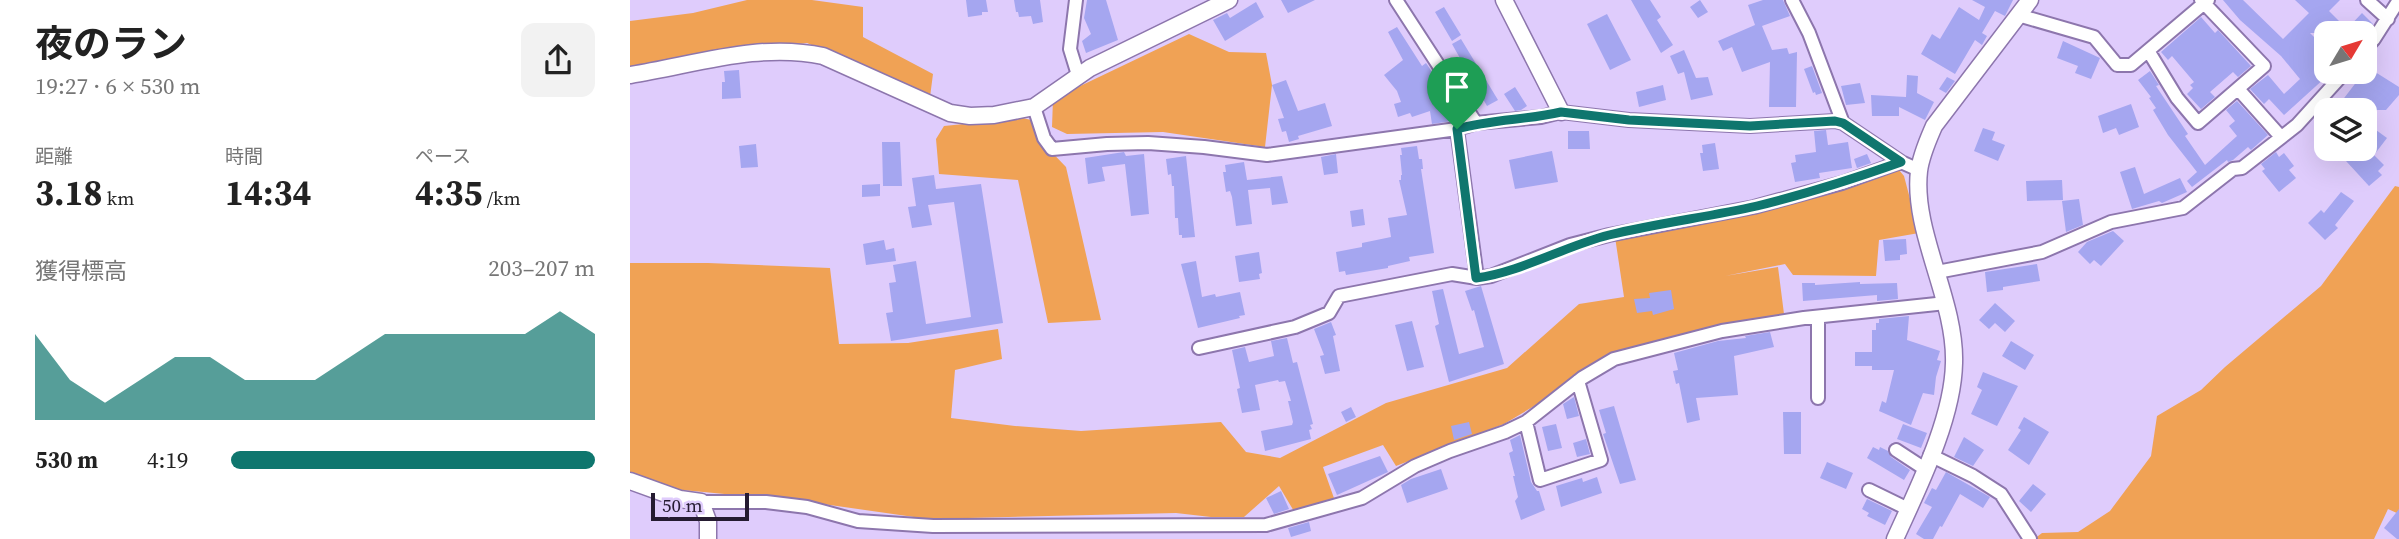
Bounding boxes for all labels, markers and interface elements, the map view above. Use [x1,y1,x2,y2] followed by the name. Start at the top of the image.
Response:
[35,18,187,70] text: 夜のラン
[2314,21,2376,84] north arrow
[2314,21,2377,161] map controls
[521,23,595,97] button: share
[1427,57,1487,129] pin
[1438,68,1476,106] icon: arrive
[35,70,201,102] text: 19:27 · 6 × 530 m
[2314,98,2377,161] button: layers
[35,143,73,169] text: 距離
[225,143,263,169] text: 時間
[415,143,471,169] text: ペース
[35,169,102,217] text: 3.18
[225,169,311,217] text: 14:34
[415,169,482,217] text: 4:35
[102,185,134,211] text: km
[482,185,521,211] text: /km
[488,252,595,284] text: 203–207 m
[35,255,127,287] text: 獲得標高
[35,444,98,476] text: 530 m
[147,444,188,476] text: 4:19
[651,490,749,522] scale bar
[662,492,703,518] text: 50 m

